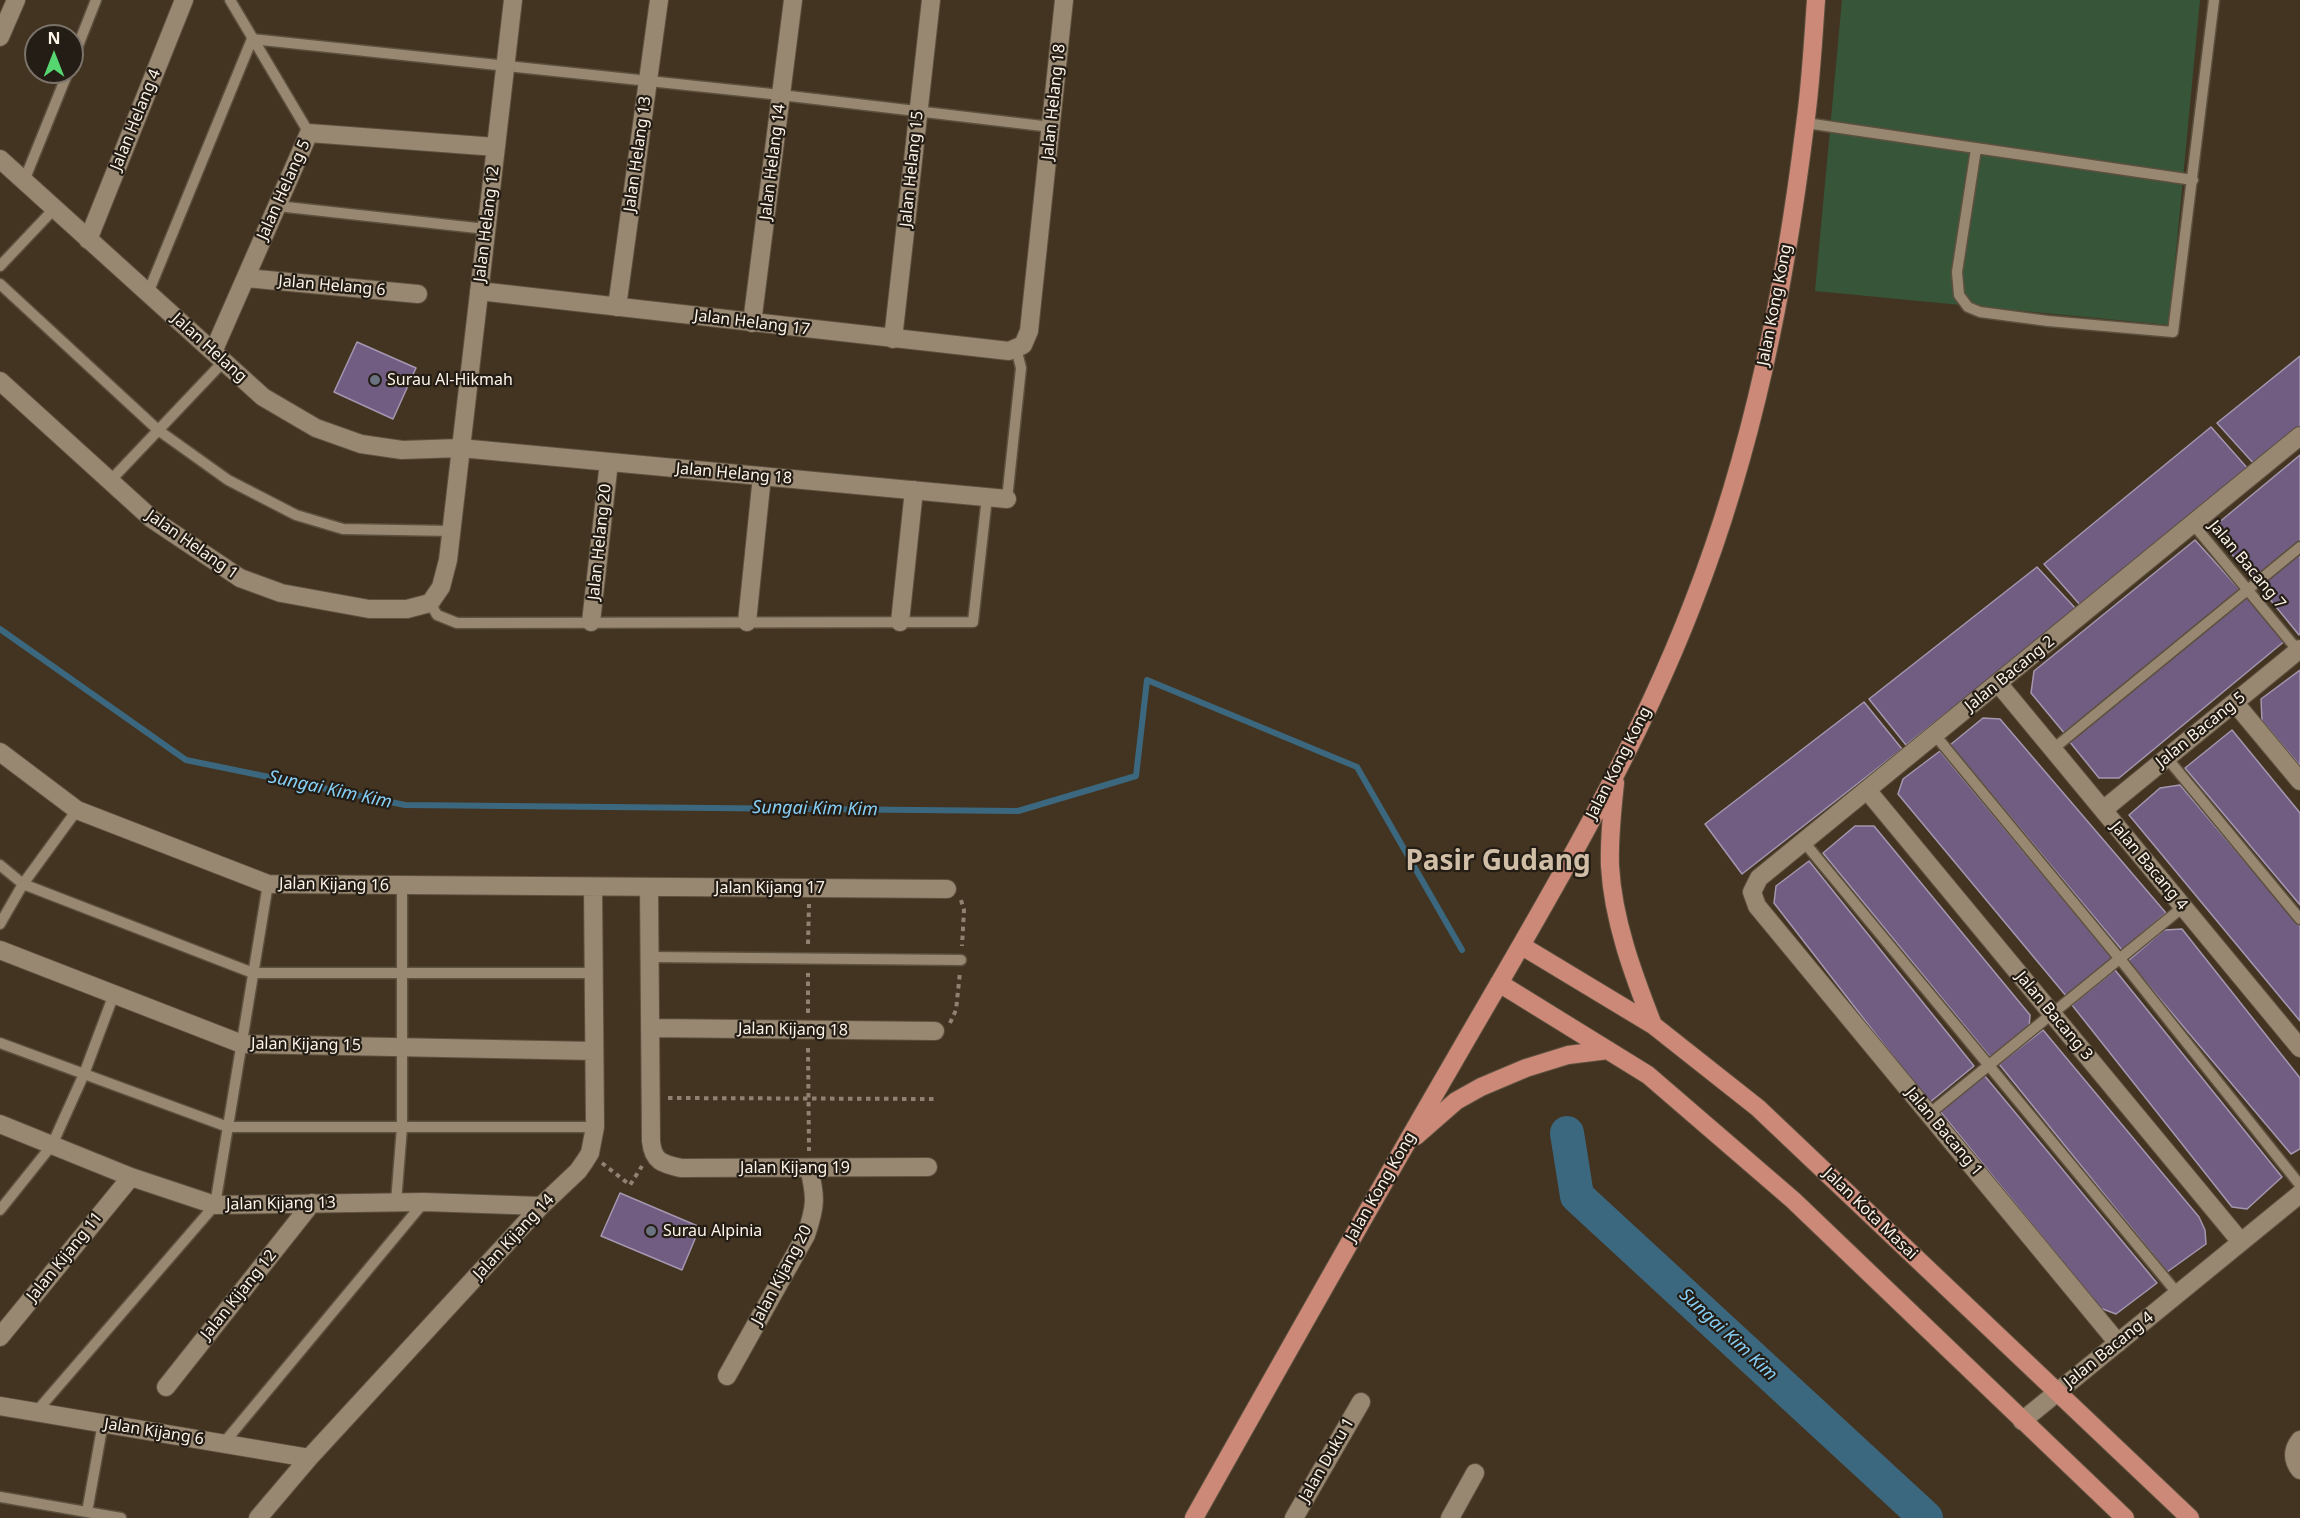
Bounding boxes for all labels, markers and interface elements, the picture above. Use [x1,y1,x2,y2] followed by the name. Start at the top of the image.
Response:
[24,24,84,84] north arrow
[47,27,61,49] text: N
[1038,43,1070,161] street label: Jalan Helang 18
[107,67,165,173] street label: Jalan Helang 4
[620,95,656,213] street label: Jalan Helang 13
[756,103,790,221] street label: Jalan Helang 14
[896,110,928,228] street label: Jalan Helang 15
[253,137,315,243] street label: Jalan Helang 5
[470,165,504,283] street label: Jalan Helang 12
[1754,243,1796,367] street label: Jalan Kong Kong
[278,272,386,300] street label: Jalan Helang 6
[693,306,811,340] street label: Jalan Helang 17
[168,309,250,387] street label: Jalan Helang
[387,370,513,390] place label: Surau Al-Hikmah
[368,373,382,387] marker: Surau Al-Hikmah
[675,459,793,489] street label: Jalan Helang 18
[584,483,616,601] street label: Jalan Helang 20
[142,506,242,584] street label: Jalan Helang 1
[2204,517,2290,613] street label: Jalan Bacang 7
[1961,632,2059,716] street label: Jalan Bacang 2
[2152,688,2250,772] street label: Jalan Bacang 5
[1582,704,1656,822] street label: Jalan Kong Kong
[266,766,394,814] water label: Sungai Kim Kim
[752,797,878,821] water label: Sungai Kim Kim
[2106,818,2192,914] street label: Jalan Bacang 4
[1405,845,1591,879] district label: Pasir Gudang
[279,874,389,896] street label: Jalan Kijang 16
[715,878,825,898] street label: Jalan Kijang 17
[2011,968,2097,1064] street label: Jalan Bacang 3
[738,1019,848,1041] street label: Jalan Kijang 18
[251,1034,361,1056] street label: Jalan Kijang 15
[1901,1084,1987,1180] street label: Jalan Bacang 1
[1342,1129,1420,1245] street label: Jalan Kong Kong
[740,1158,850,1178] street label: Jalan Kijang 19
[1819,1164,1921,1264] street label: Jalan Kota Masai
[470,1190,558,1284] street label: Jalan Kijang 14
[226,1193,336,1215] street label: Jalan Kijang 13
[23,1208,107,1306] street label: Jalan Kijang 11
[663,1221,762,1241] place label: Surau Alpinia
[748,1222,816,1328] street label: Jalan Kijang 20
[644,1224,658,1238] marker: Surau Alpinia
[197,1246,281,1344] street label: Jalan Kijang 12
[1675,1284,1781,1386] water label: Sungai Kim Kim
[2060,1308,2158,1392] street label: Jalan Bacang 4
[103,1415,205,1449] street label: Jalan Kijang 6
[1295,1415,1359,1505] street label: Jalan Duku 1

